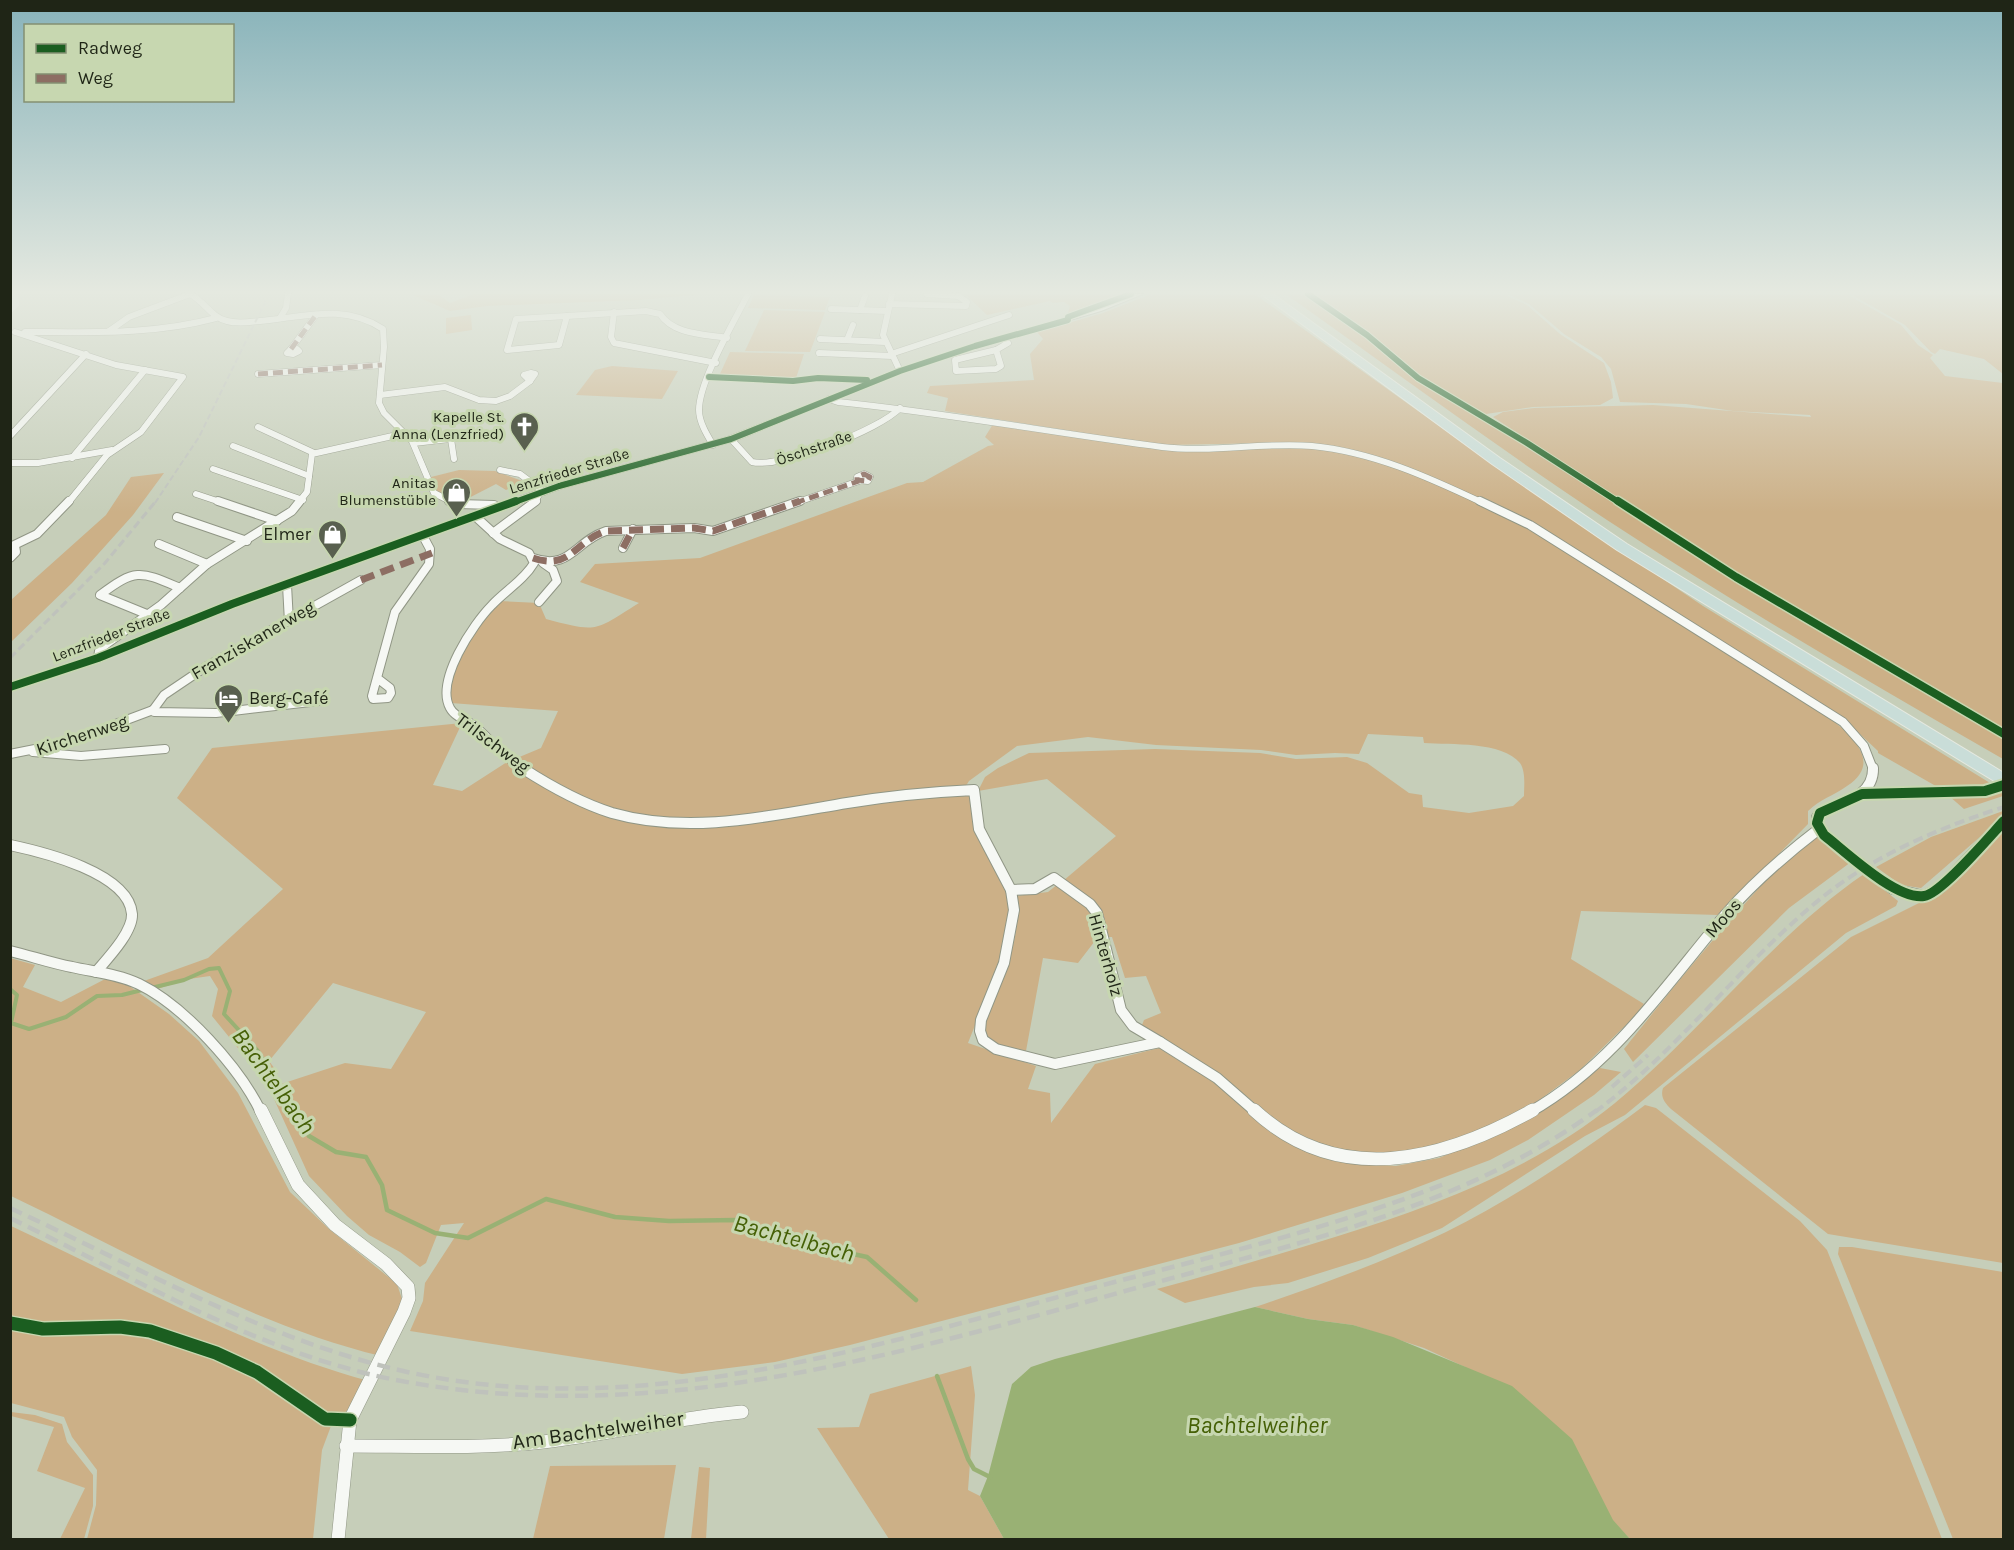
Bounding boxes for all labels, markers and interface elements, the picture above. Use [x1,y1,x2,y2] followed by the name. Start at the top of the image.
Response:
[24,24,234,102] legend
[78,37,142,59] text: Radweg
[78,67,113,89] text: Weg
[392,408,504,443] place label: Kapelle St. Anna (Lenzfried)
[509,410,541,452] church icon: Kapelle St. Anna (Lenzfried)
[774,427,854,469] street label: Öschstraße
[507,444,631,498] street label: Lenzfrieder Straße
[339,474,436,509] place label: Anitas Blumenstüble
[441,476,473,518] shop icon: Anitas Blumenstüble
[316,518,348,560] shop icon: Elmer
[263,523,311,545] place label: Elmer
[187,596,319,684] street label: Franziskanerweg
[50,604,172,666] street label: Lenzfrieder Straße
[212,682,244,724] hotel icon: Berg-Café
[249,687,328,709] place label: Berg-Café
[452,708,534,778] street label: Trilschweg
[33,710,131,760] street label: Kirchenweg
[1700,894,1746,942] street label: Moos
[1084,911,1128,999] street label: Hinterholz
[226,1023,322,1139] water label: Bachtelbach
[731,1208,857,1268] water label: Bachtelbach
[511,1406,686,1454] street label: Am Bachtelweiher
[1187,1411,1328,1439] water label: Bachtelweiher

